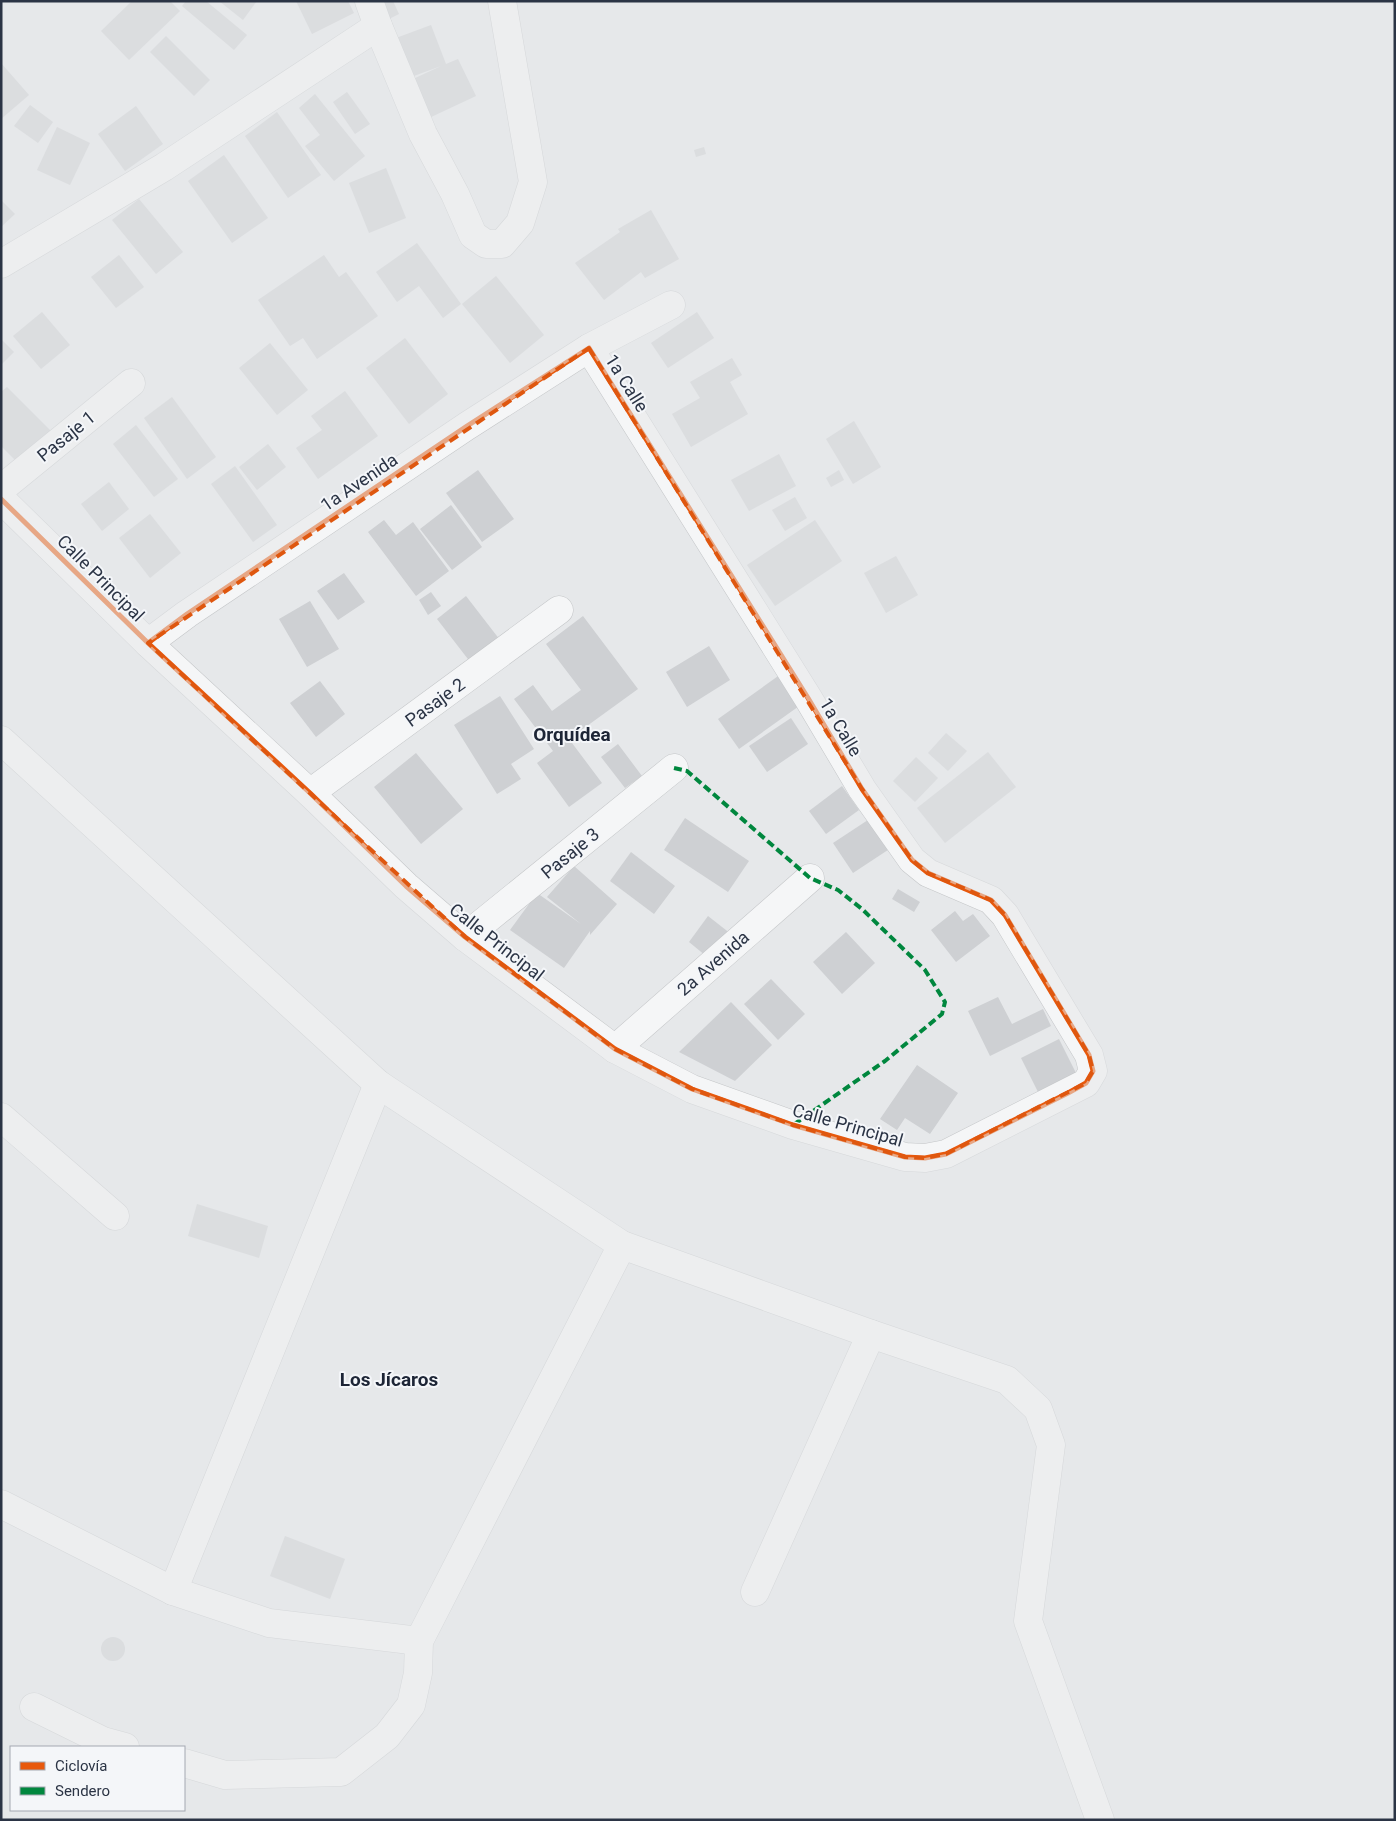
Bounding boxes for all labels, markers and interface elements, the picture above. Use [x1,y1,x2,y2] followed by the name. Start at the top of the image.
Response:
[601,350,653,416] street label: 1a Calle
[33,406,99,466] street label: Pasaje 1
[317,449,401,515] street label: 1a Avenida
[53,530,149,626] street label: Calle Principal
[401,673,469,731] street label: Pasaje 2
[815,694,867,760] street label: 1a Calle
[533,723,611,746] district label: Orquídea
[537,823,603,883] street label: Pasaje 3
[446,899,548,985] street label: Calle Principal
[673,926,753,1000] street label: 2a Avenida
[790,1099,906,1151] street label: Calle Principal
[340,1368,438,1391] district label: Los Jícaros
[10,1746,185,1811] legend
[55,1757,108,1775] text: Ciclovía
[55,1782,110,1800] text: Sendero

